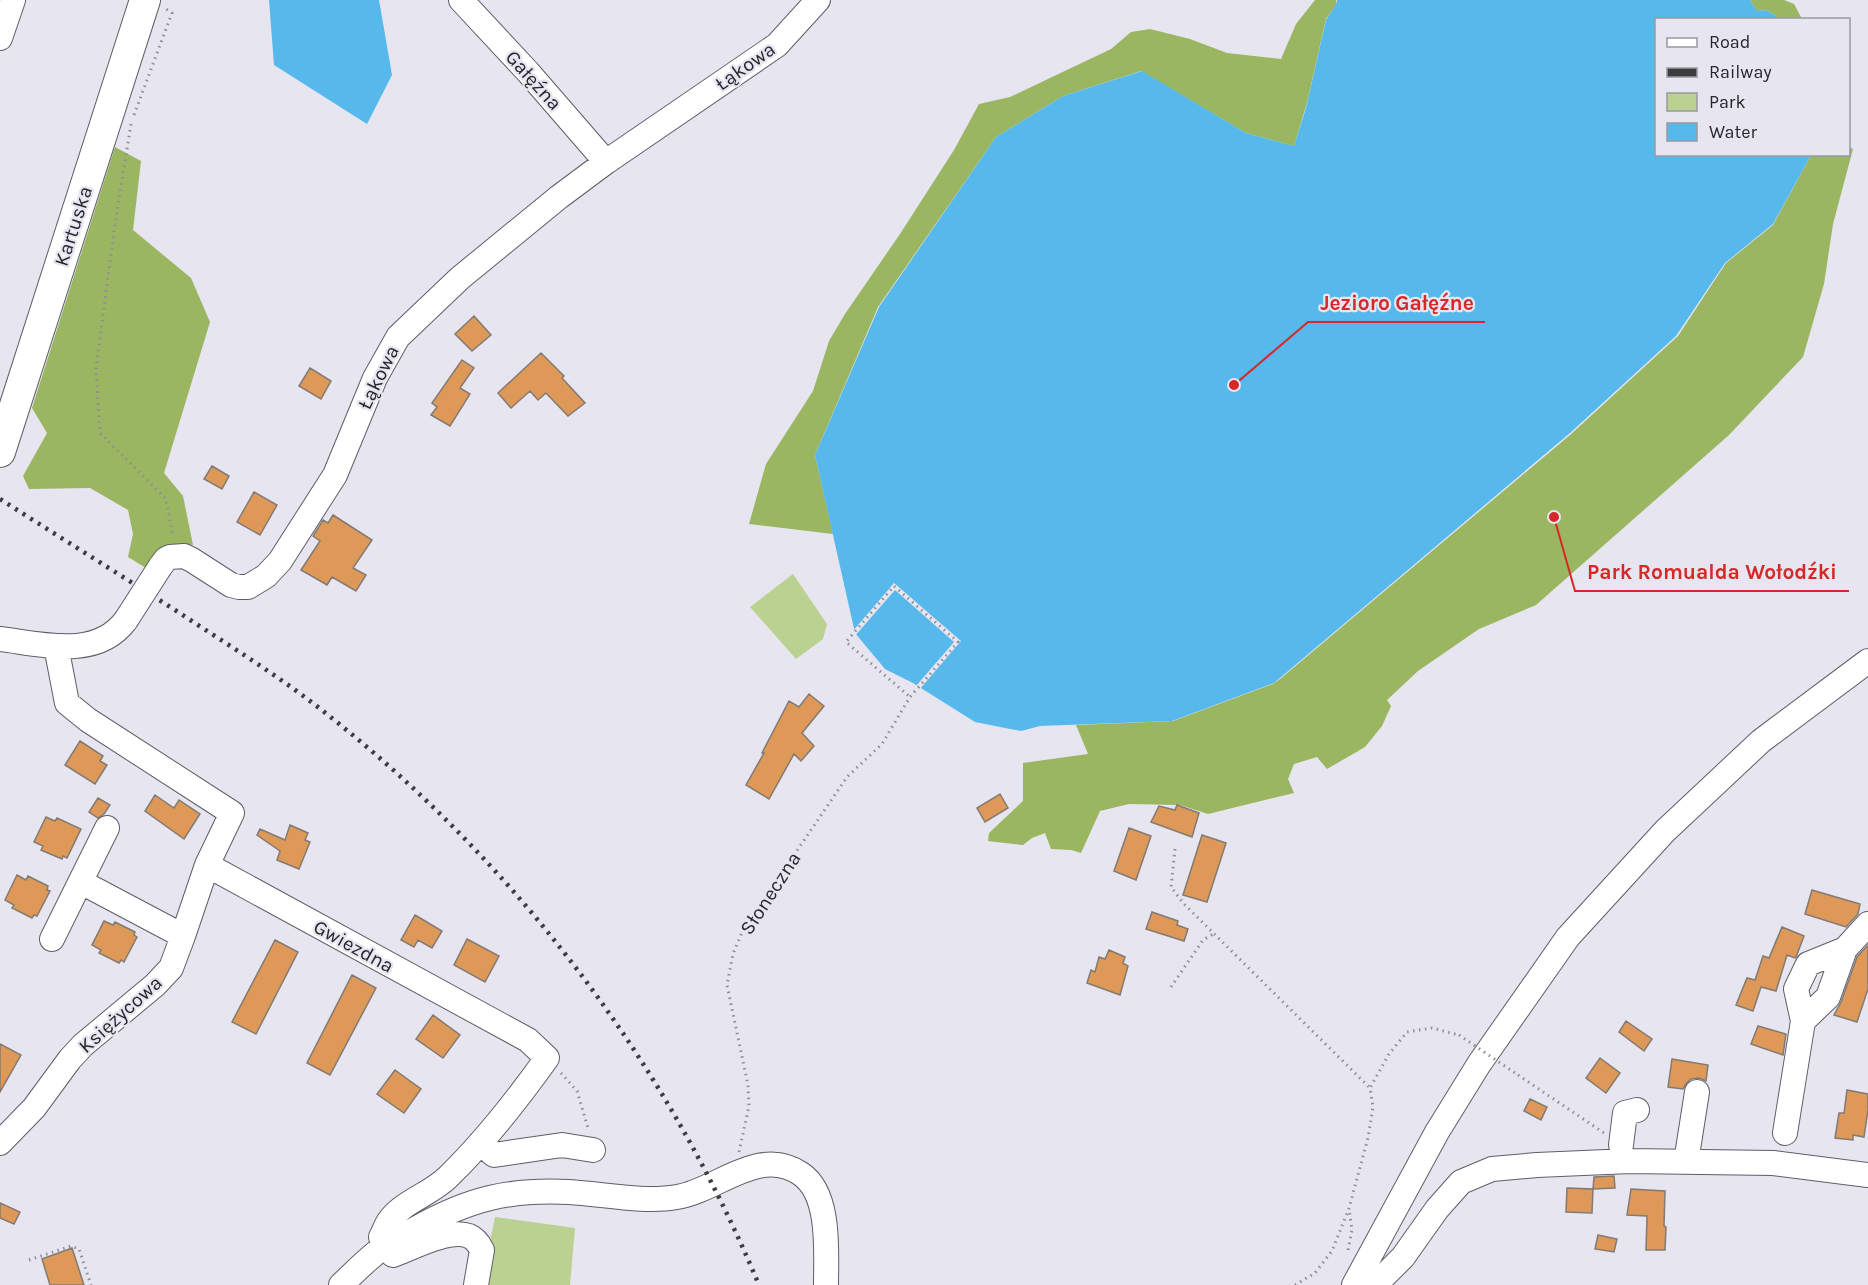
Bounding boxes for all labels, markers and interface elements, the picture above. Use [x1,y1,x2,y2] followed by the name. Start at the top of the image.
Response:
[1655,18,1850,156] legend
[1709,31,1750,53] text: Road
[711,37,780,95] street label: Łąkowa
[501,46,566,115] street label: Gałęźna
[1709,61,1772,83] text: Railway
[1709,91,1746,113] text: Park
[1709,121,1757,143] text: Water
[50,183,97,269] street label: Kartuska
[1308,283,1485,322] callout: Jezioro Gałęźne
[1320,291,1474,315] text: Jezioro Gałęźne
[353,342,404,413] street label: Łąkowa
[1575,552,1849,591] callout: Park Romualda Wołodźki
[1587,560,1837,584] text: Park Romualda Wołodźki
[735,848,806,939] street label: Słoneczna
[310,915,398,978] street label: Gwiezdna
[74,971,167,1058] street label: Księżycowa

